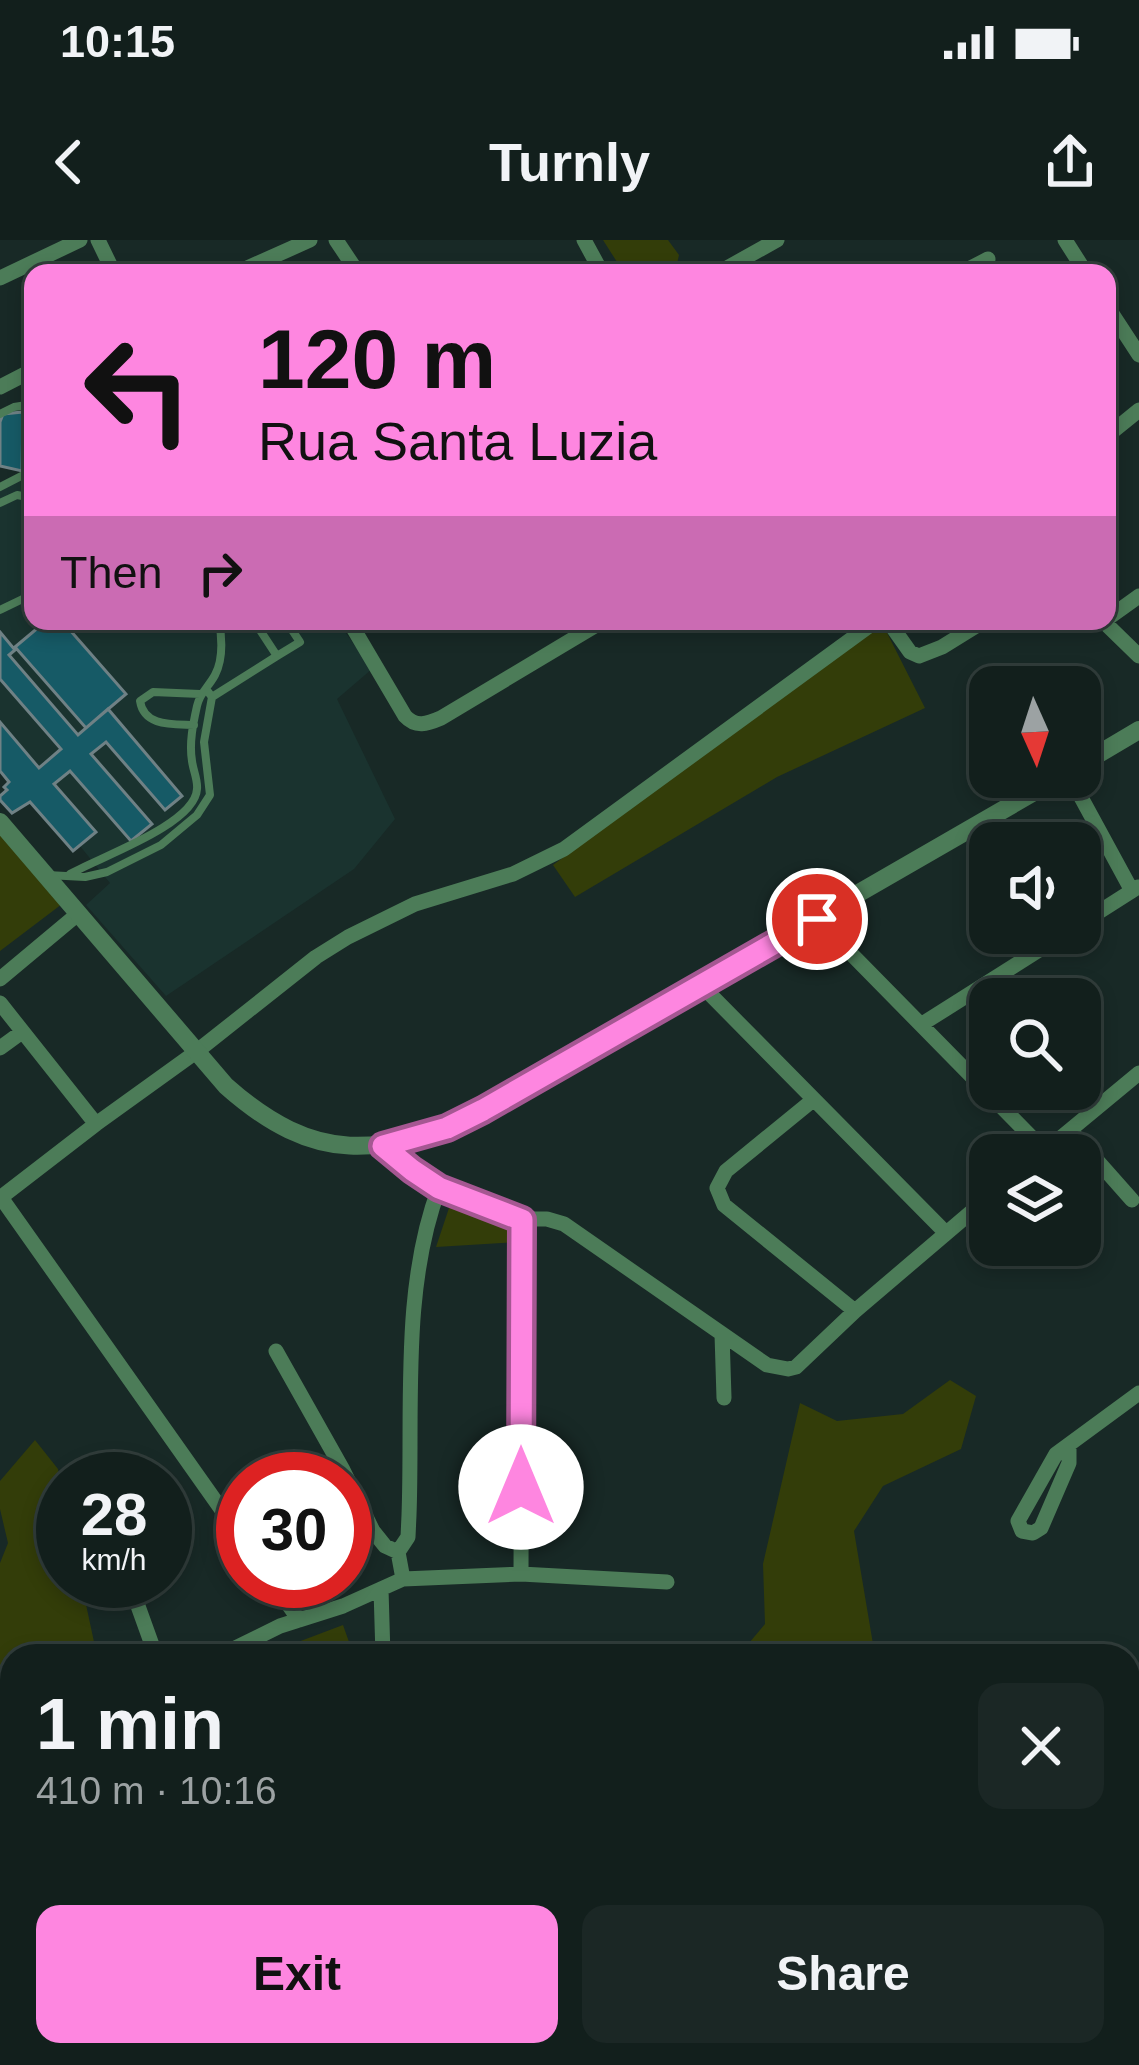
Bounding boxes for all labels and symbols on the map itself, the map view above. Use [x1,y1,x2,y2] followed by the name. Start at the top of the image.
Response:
[969,666,1101,798] north arrow
[766,868,868,970] pin
[458,1424,584,1550] position arrow
[216,1452,372,1608] speed limit sign: 30

